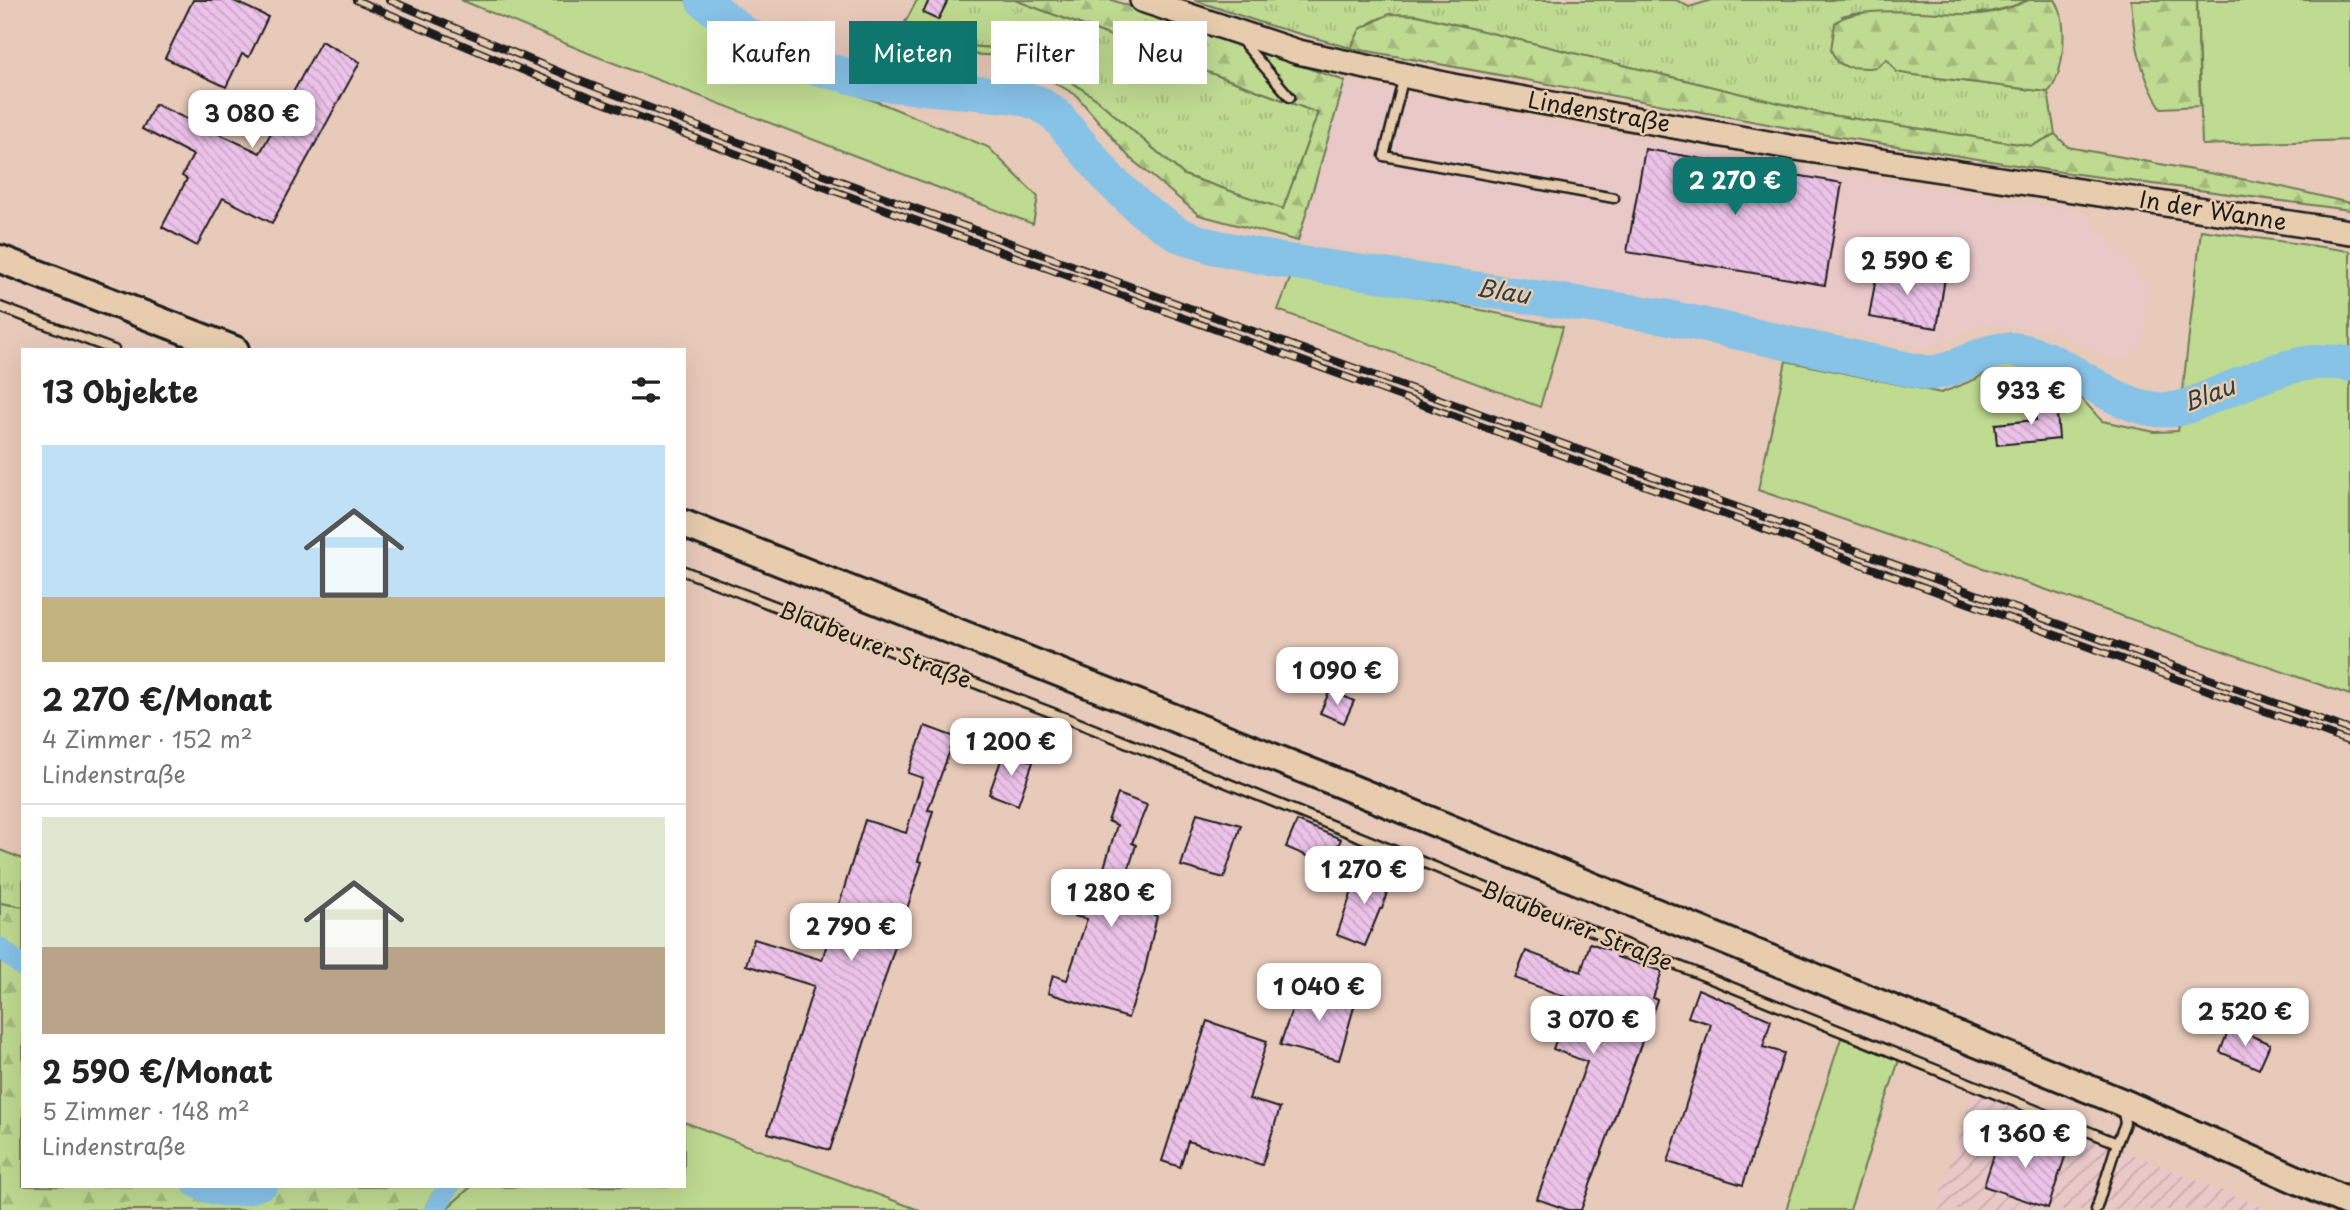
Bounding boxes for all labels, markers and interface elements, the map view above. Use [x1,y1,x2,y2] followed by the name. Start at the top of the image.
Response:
[707,21,835,84] chip: Kaufen
[849,21,977,84] chip: Mieten
[991,21,1099,84] chip: Filter
[1113,21,1207,84] chip: Neu
[1525,81,1673,140] street label: Lindenstraße
[187,90,317,150] pin: 3 080 €
[204,95,300,130] text: 3 080 €
[1670,158,1800,217] pin: 2 270 €
[1689,162,1781,197] text: 2 270 €
[2137,181,2290,238] street label: In der Wanne
[1842,238,1972,297] pin: 2 590 €
[1861,242,1953,277] text: 2 590 €
[1474,268,1534,312] water label: Blau
[2177,366,2241,420] water label: Blau
[42,368,198,413] text: 13 Objekte
[1982,368,2080,427] pin: 933 €
[627,371,665,409] icon: filters
[1996,372,2066,407] text: 933 €
[291,490,417,616] icon: home
[774,591,977,696] street label: Blaubeurer Straße
[1272,648,1402,707] pin: 1 090 €
[1292,652,1382,687] text: 1 090 €
[42,676,273,721] text: 2 270 €/Monat
[946,718,1076,778] pin: 1 200 €
[42,721,253,756] text: 4 Zimmer · 152 m²
[966,723,1056,758] text: 1 200 €
[42,756,186,791] text: Lindenstraße
[1299,846,1429,906] pin: 1 270 €
[1321,851,1407,886] text: 1 270 €
[291,862,417,988] icon: home
[1046,870,1176,929] pin: 1 280 €
[1476,870,1679,979] street label: Blaubeurer Straße
[1067,874,1155,909] text: 1 280 €
[786,904,916,963] pin: 2 790 €
[806,908,896,943] text: 2 790 €
[1254,964,1384,1023] pin: 1 040 €
[1273,968,1365,1003] text: 1 040 €
[2180,988,2310,1048] pin: 2 520 €
[2198,993,2292,1028] text: 2 520 €
[1528,996,1658,1056] pin: 3 070 €
[1546,1001,1640,1036] text: 3 070 €
[42,1048,273,1093] text: 2 590 €/Monat
[42,1093,250,1128] text: 5 Zimmer · 148 m²
[1960,1110,2090,1170] pin: 1 360 €
[1979,1115,2071,1150] text: 1 360 €
[42,1128,186,1163] text: Lindenstraße

